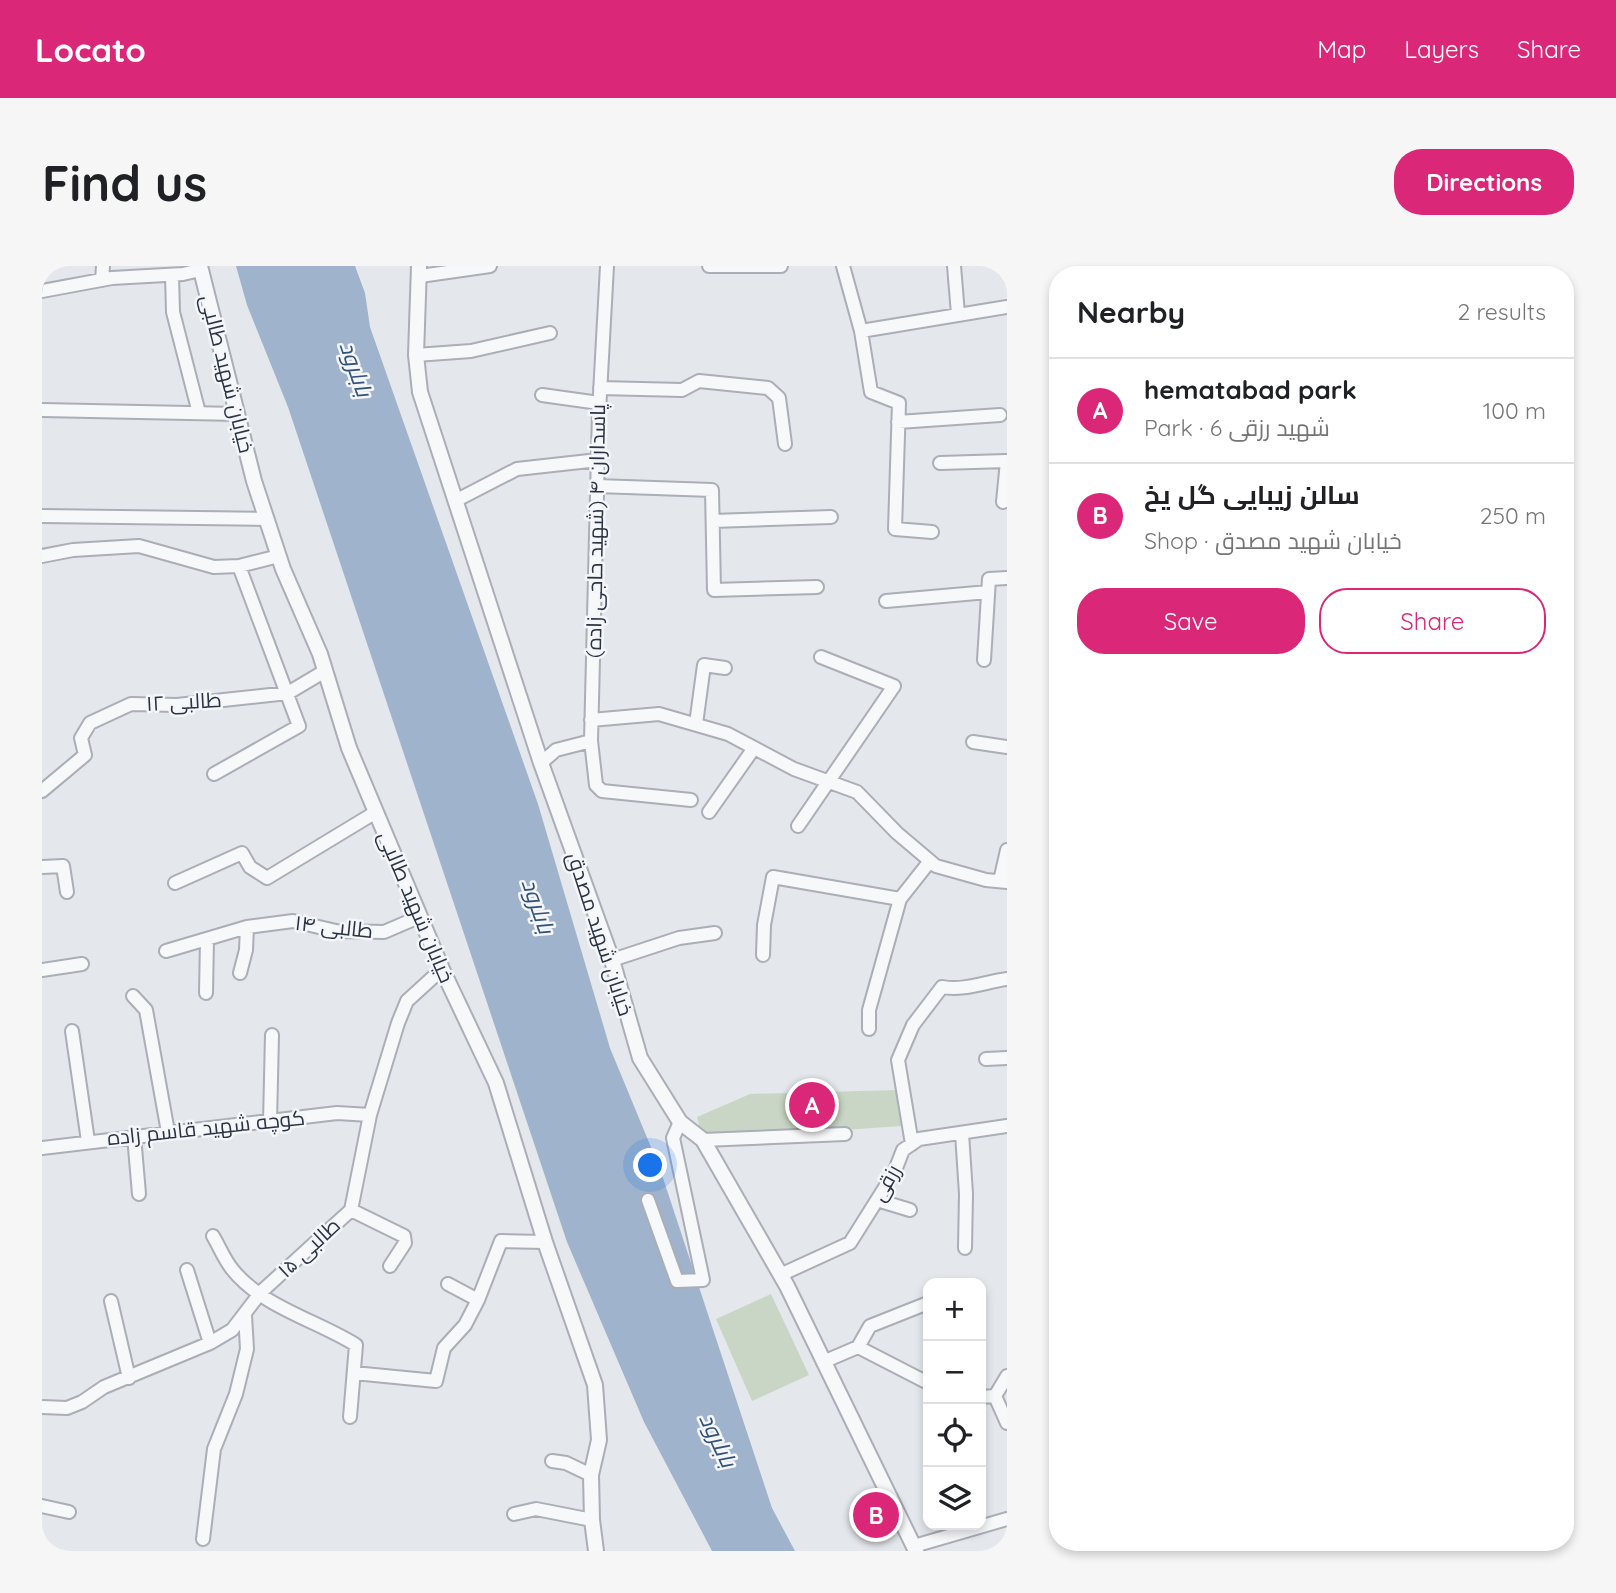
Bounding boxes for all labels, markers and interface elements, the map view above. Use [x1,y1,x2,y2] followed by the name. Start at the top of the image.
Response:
[35,29,146,70] text: Locato
[1317,34,1366,64] text: Map
[1404,34,1479,64] text: Layers
[1517,34,1581,64] text: Share
[1394,149,1574,215] button: Directions
[42,152,207,213] text: Find us
[195,292,260,456] street label: خیابان شهید طالبی
[1077,293,1185,331] text: Nearby
[1457,297,1546,326] text: 2 results
[334,337,380,402] water label: بابلرود
[1144,373,1357,406] text: hematabad park
[1093,396,1107,425] text: A
[1483,396,1546,425] text: 100 m
[580,403,612,658] street label: پاسداران ۴ (شهید حاجی زاده)
[1144,413,1330,442] text: Park · شهید رزقی 6
[1144,478,1360,511] text: سالن زیبایی گل یخ
[1092,501,1108,530] text: B
[1480,501,1546,530] text: 250 m
[1144,526,1402,555] text: Shop · خیابان شهید مصدق
[1077,588,1305,654] button: Save
[1319,588,1546,654] button: Share
[146,686,222,717] street label: طالبی ۱۲
[372,827,461,987] street label: خیابان شهید طالبی
[561,849,640,1019] street label: خیابان شهید مصدق
[516,874,562,939] water label: بابلرود
[294,909,374,944] street label: طالبی ۱۴
[789,1079,835,1131] pin: A
[106,1104,306,1152] street label: کوچه شهید قاسم زاده
[633,1148,667,1182] your location
[864,1160,907,1206] street label: رزقی
[272,1212,346,1283] street label: طالبی ۱۵
[923,1278,986,1530] map controls
[923,1278,986,1341] button: +
[923,1341,986,1404] button: −
[923,1404,986,1467] button: locate
[693,1408,744,1473] water label: بابلرود
[923,1467,986,1530] button: layers
[853,1489,899,1541] pin: B

